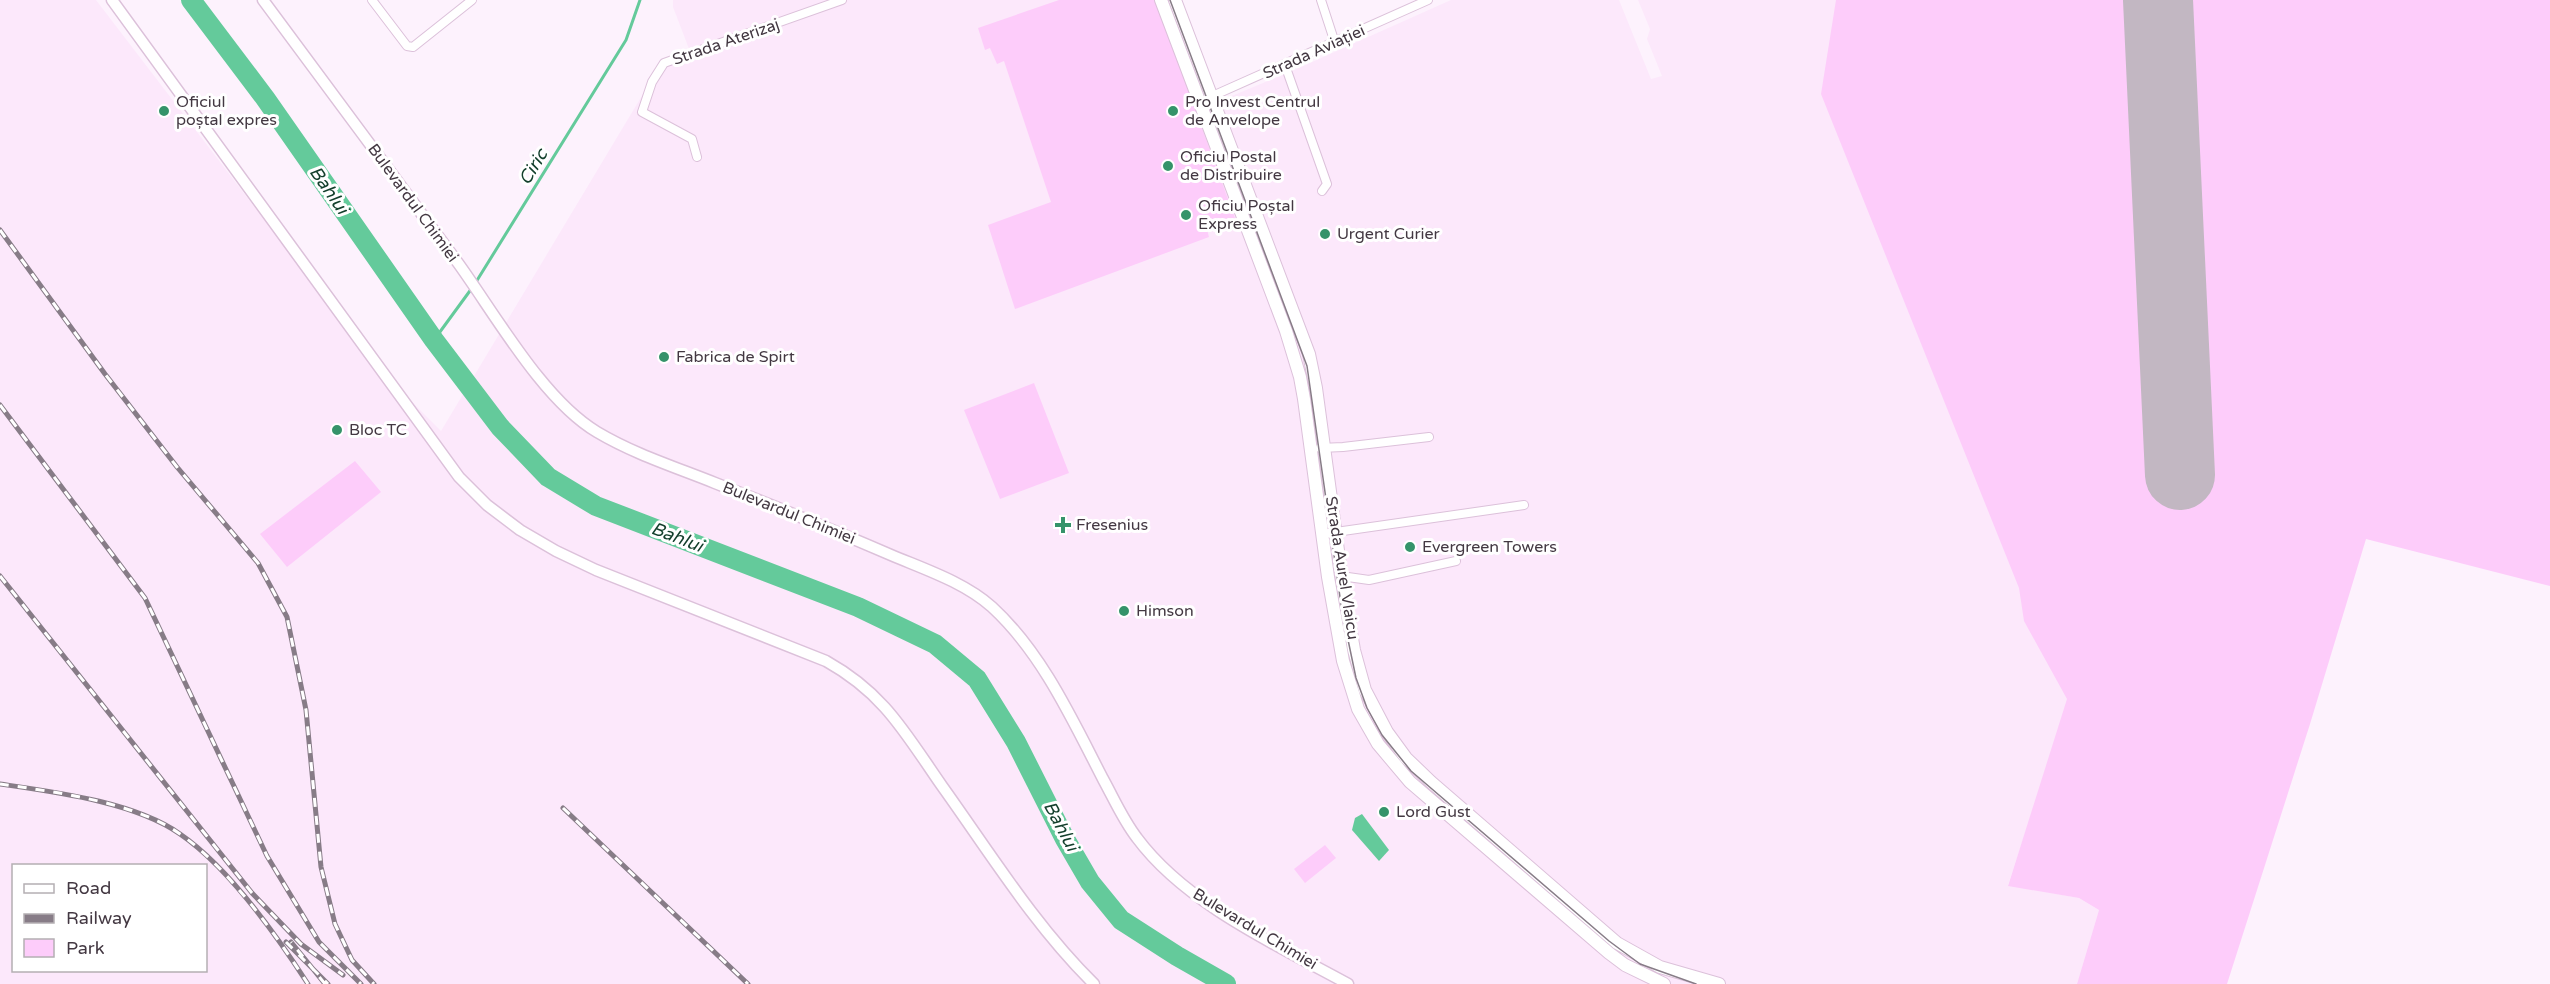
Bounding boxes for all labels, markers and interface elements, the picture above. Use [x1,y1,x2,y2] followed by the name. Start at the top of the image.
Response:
[670,14,782,70] street label: Strada Aterizaj
[1260,21,1368,83] street label: Strada Aviației
[176,92,277,130] place label: Oficiul poștal expres
[1185,92,1320,130] place label: Pro Invest Centrul de Anvelope
[157,104,171,118] marker: Oficiul poștal expres
[1166,104,1180,118] marker: Pro Invest Centrul de Anvelope
[363,140,463,266] street label: Bulevardul Chimiei
[514,143,553,189] water label: Ciric
[1180,147,1282,185] place label: Oficiu Postal de Distribuire
[1161,159,1175,173] marker: Oficiu Postal de Distribuire
[305,162,355,220] water label: Bahlui
[1198,196,1295,234] place label: Oficiu Poștal Express
[1179,208,1193,222] marker: Oficiu Poștal Express
[1337,224,1441,244] place label: Urgent Curier
[1318,227,1332,241] marker: Urgent Curier
[676,347,795,367] place label: Fabrica de Spirt
[657,350,671,364] marker: Fabrica de Spirt
[349,420,407,440] place label: Bloc TC
[330,423,344,437] marker: Bloc TC
[720,477,858,549] street label: Bulevardul Chimiei
[1321,495,1363,641] street label: Strada Aurel Vlaicu
[1076,515,1148,535] place label: Fresenius
[1054,516,1072,534] marker: Fresenius
[648,517,708,558] water label: Bahlui
[1422,537,1557,557] place label: Evergreen Towers
[1403,540,1417,554] marker: Evergreen Towers
[1136,601,1194,621] place label: Himson
[1117,604,1131,618] marker: Himson
[1039,797,1084,857] water label: Bahlui
[1396,802,1471,822] place label: Lord Gust
[1377,805,1391,819] marker: Lord Gust
[12,864,207,972] legend
[66,877,111,899] text: Road
[1189,884,1321,974] street label: Bulevardul Chimiei
[66,907,132,929] text: Railway
[66,937,105,959] text: Park

